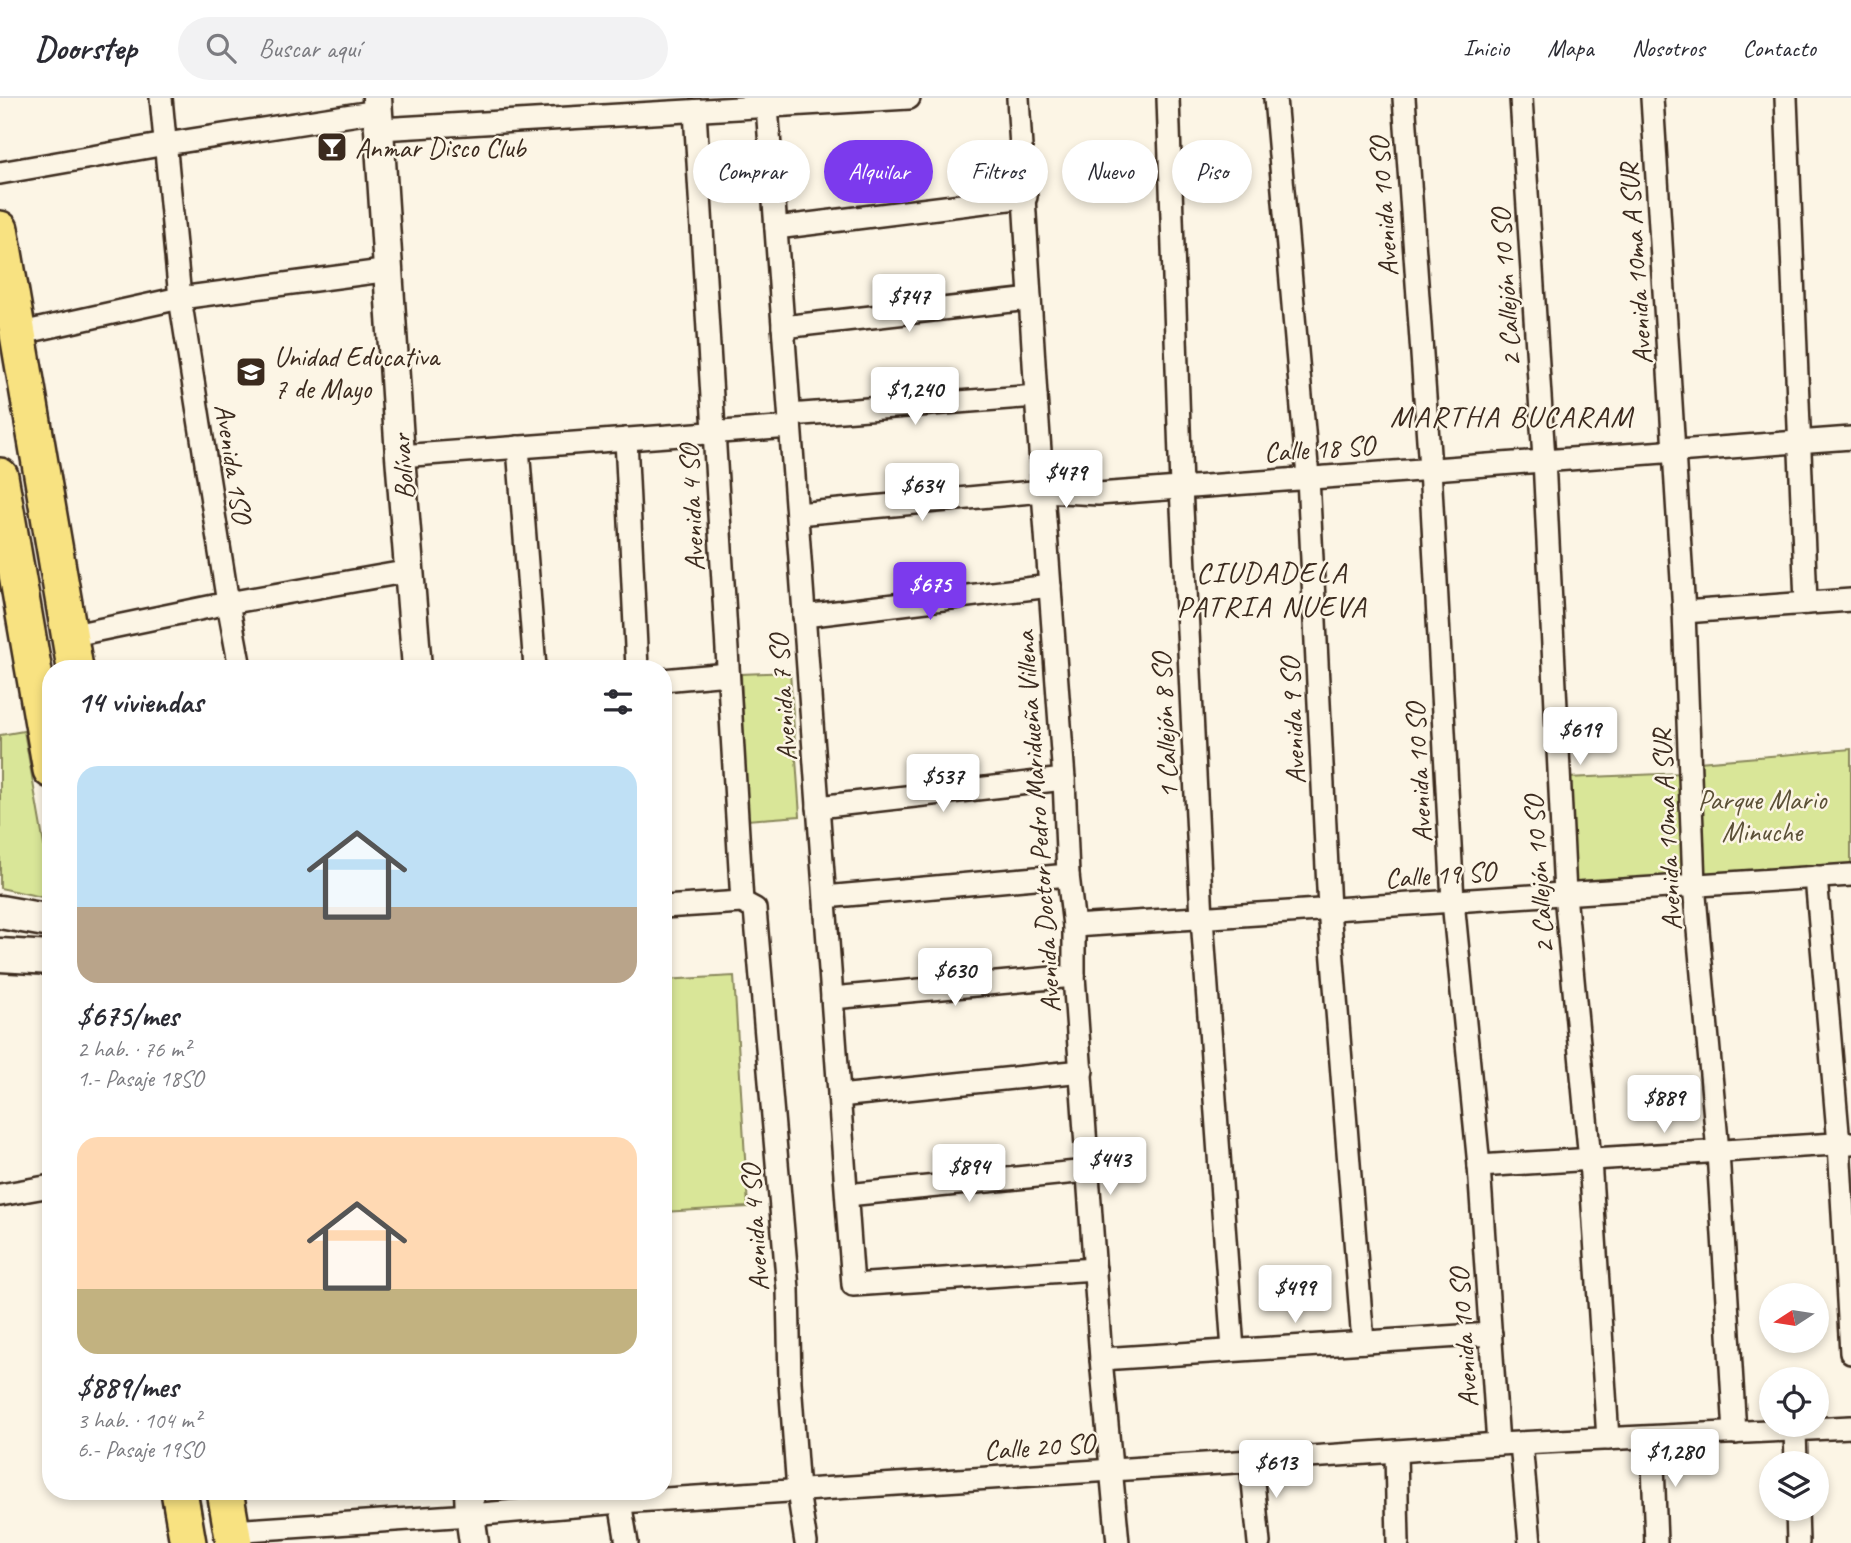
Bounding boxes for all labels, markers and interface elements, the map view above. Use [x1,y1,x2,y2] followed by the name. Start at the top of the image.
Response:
[178,17,668,80] search box
[35,27,136,69] text: Doorstep
[202,29,240,67] icon: search
[258,32,360,65] text: Buscar aquí
[1463,33,1509,63] text: Inicio
[1547,33,1594,63] text: Mapa
[1632,33,1704,63] text: Nosotros
[1742,33,1816,63] text: Contacto
[315,130,349,164] bar icon: Anmar Disco Club
[355,130,527,165] place label: Anmar Disco Club
[1361,133,1406,278] street label: Avenida 10 SO
[693,140,810,203] chip: Comprar
[824,140,933,203] chip: Alquilar
[947,140,1048,203] chip: Filtros
[1062,140,1158,203] chip: Nuevo
[1172,140,1252,203] chip: Piso
[1611,159,1660,366] street label: Avenida 10ma A SUR
[1482,205,1528,368] street label: 2 Callejón 10 SO
[868,274,950,334] pin: $747
[888,282,930,311] text: $747
[274,339,441,406] place label: Unidad Educativa 7 de Mayo
[234,355,268,389] school or university icon: Unidad Educativa 7 de Mayo
[858,368,972,427] pin: $1,240
[887,375,943,404] text: $1,240
[1390,397,1634,435] district label: MARTHA BUCARAM
[207,401,261,528] street label: Avenida 1SO
[1263,427,1378,470] street label: Calle 18 SO
[383,431,422,501] street label: Bolívar
[671,441,712,572] street label: Avenida 4 SO
[1025,450,1107,510] pin: $479
[1045,458,1087,487] text: $479
[881,464,963,523] pin: $634
[901,471,943,500] text: $634
[1177,553,1367,625] district label: CIUDADELA PATRIA NUEVA
[889,562,971,622] pin: $675
[909,570,951,599] text: $675
[1007,628,1068,1014] street label: Avenida Doctor Pedro Maridueña Villena
[760,631,804,762] street label: Avenida 7 SO
[1143,649,1186,800] street label: 1 Callejón 8 SO
[1272,654,1313,785] street label: Avenida 9 SO
[77,683,203,721] text: 14 viviendas
[599,683,637,721] icon: filters
[1397,699,1440,843] street label: Avenida 10 SO
[1539,708,1621,767] pin: $619
[1559,715,1601,744] text: $619
[1644,726,1689,931] street label: Avenida 10ma A SUR
[902,754,984,814] pin: $537
[923,762,963,791] text: $537
[1698,782,1828,849] park label: Parque Mario Minuche
[1515,792,1561,955] street label: 2 Callejón 10 SO
[294,812,420,938] icon: home
[1384,853,1499,896] street label: Calle 19 SO
[914,948,996,1008] pin: $630
[934,956,976,985] text: $630
[77,997,179,1035] text: $675/mes
[77,1035,190,1064] text: 2 hab. · 76 m²
[77,1064,203,1093] text: 1.- Pasaje 18SO
[1623,1076,1705,1135] pin: $889
[1643,1083,1685,1112] text: $889
[1069,1138,1151,1197] pin: $443
[928,1144,1010,1204] pin: $894
[1089,1145,1131,1174] text: $443
[948,1152,990,1181] text: $894
[732,1161,776,1292] street label: Avenida 4 SO
[294,1183,420,1309] icon: home
[1441,1264,1486,1409] street label: Avenida 10 SO
[1254,1266,1336,1325] pin: $499
[1275,1273,1315,1302] text: $499
[1759,1283,1829,1353] north arrow
[1759,1283,1829,1521] map controls
[1759,1367,1829,1437] button: locate
[77,1368,178,1406] text: $889/mes
[77,1406,201,1435] text: 3 hab. · 104 m²
[983,1425,1098,1468] street label: Calle 20 SO
[1618,1430,1732,1489] pin: $1,280
[77,1435,203,1464] text: 6.- Pasaje 19SO
[1647,1437,1703,1466] text: $1,280
[1235,1440,1317,1500] pin: $613
[1255,1448,1297,1477] text: $613
[1759,1451,1829,1521] button: layers

